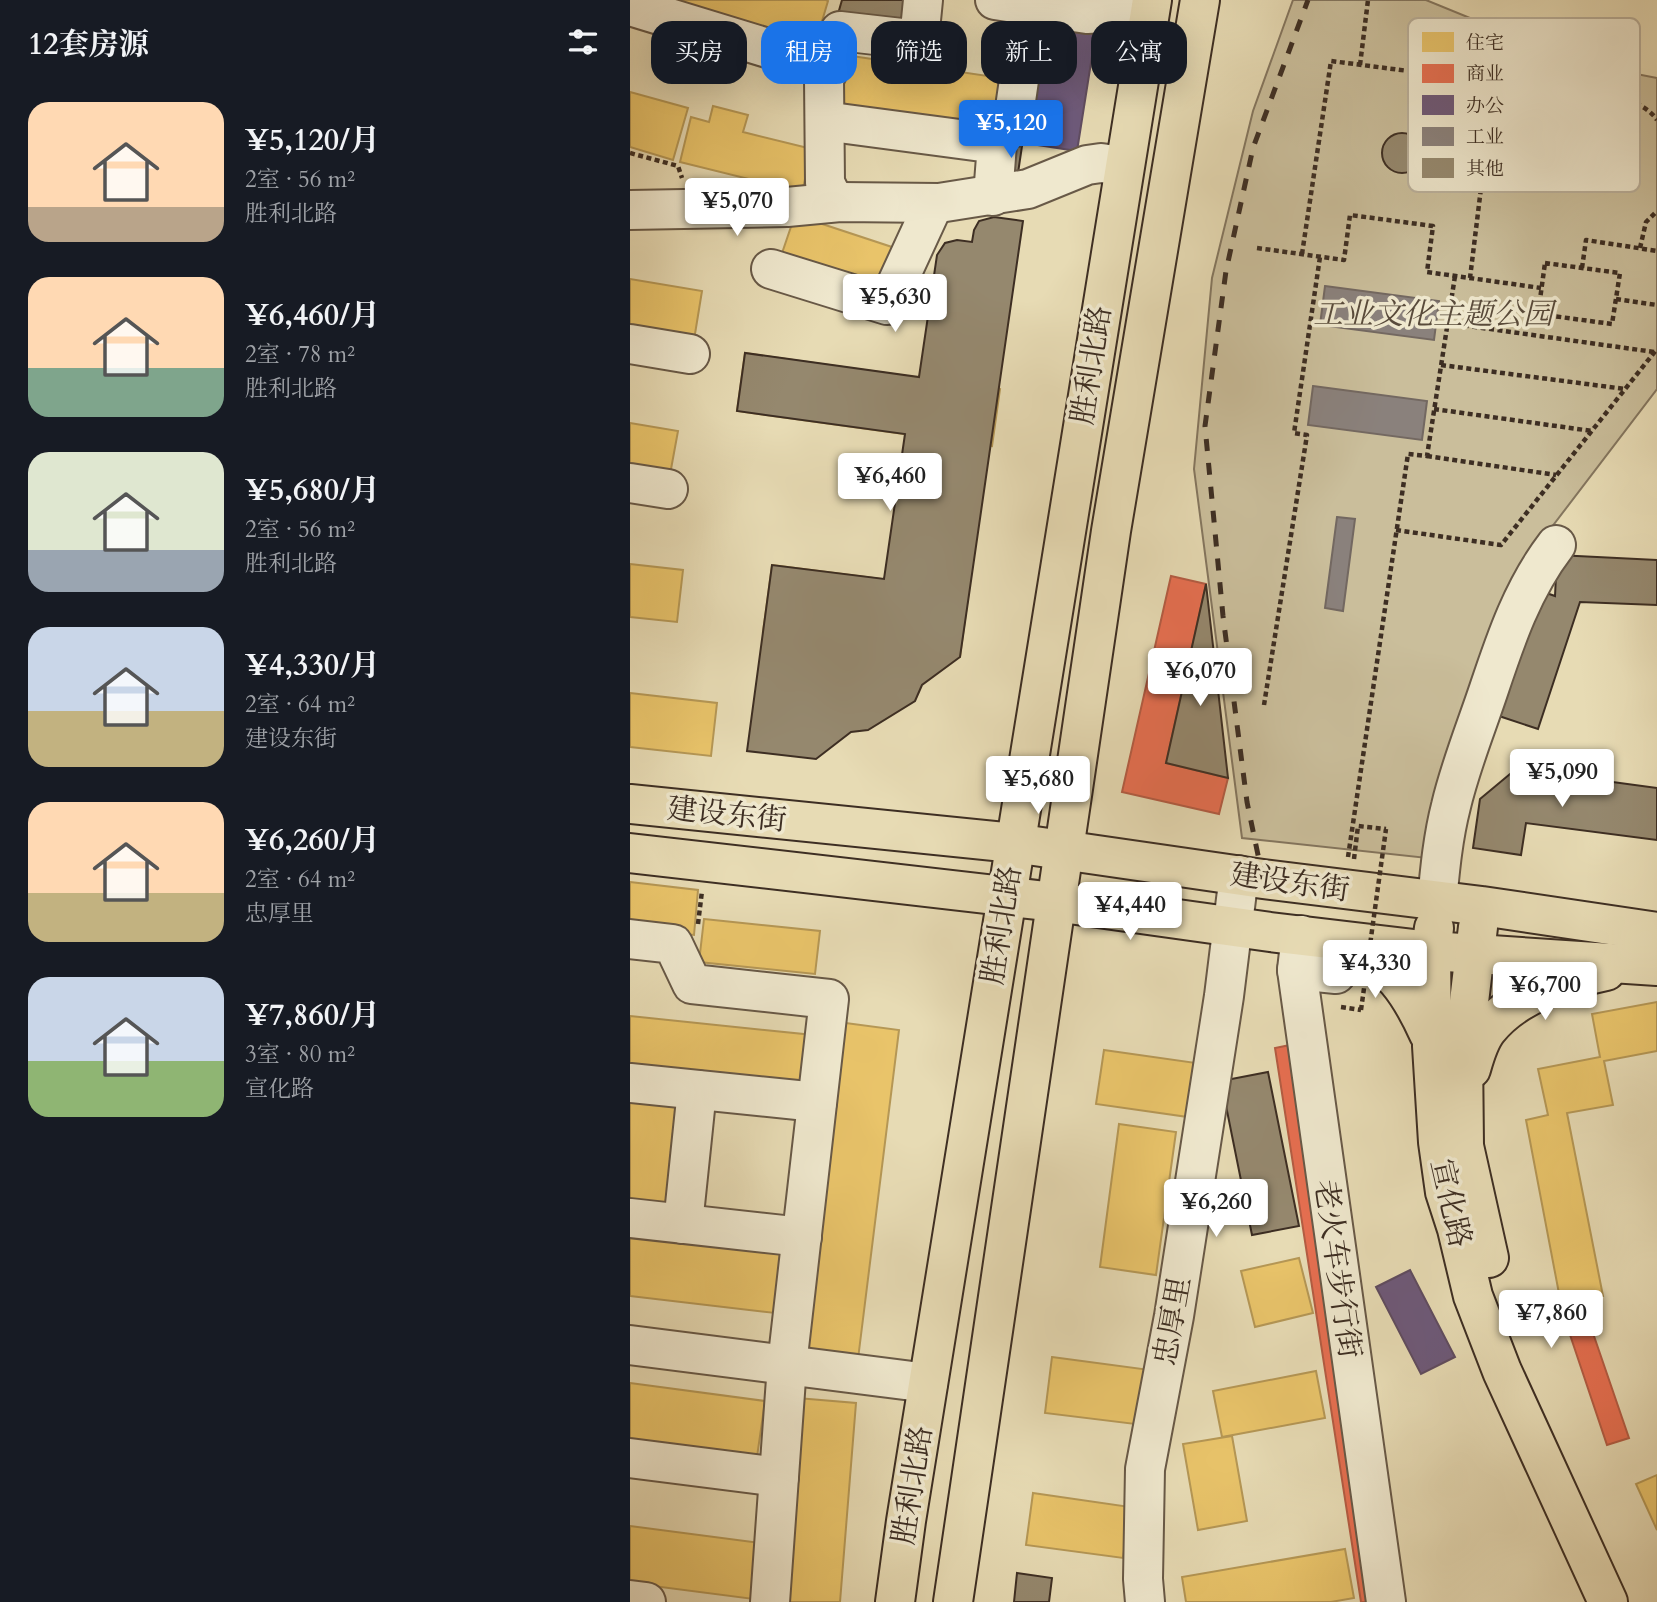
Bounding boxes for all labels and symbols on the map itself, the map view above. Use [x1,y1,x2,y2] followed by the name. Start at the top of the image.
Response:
[1408,18,1640,192] legend
[1466,30,1504,56] text: 住宅
[1466,61,1504,87] text: 商业
[1466,93,1504,119] text: 办公
[954,100,1068,160] pin: ¥5,120
[1466,124,1504,150] text: 工业
[1466,156,1504,182] text: 其他
[680,178,794,238] pin: ¥5,070
[838,274,952,334] pin: ¥5,630
[1313,294,1557,335] park label: 工业文化主题公园
[1062,303,1121,428] street label: 胜利北路
[833,454,947,513] pin: ¥6,460
[1143,648,1257,708] pin: ¥6,070
[1505,750,1619,809] pin: ¥5,090
[981,756,1095,816] pin: ¥5,680
[665,788,789,841] street label: 建设东街
[1228,854,1352,911] street label: 建设东街
[972,863,1031,988] street label: 胜利北路
[1073,883,1187,942] pin: ¥4,440
[1318,940,1432,1000] pin: ¥4,330
[1488,962,1602,1022] pin: ¥6,700
[1420,1155,1481,1252] street label: 宣化路
[1305,1177,1370,1361] street label: 老火车步行街
[1159,1180,1273,1239] pin: ¥6,260
[1144,1273,1200,1369] street label: 忠厚里
[1494,1290,1608,1350] pin: ¥7,860
[883,1423,942,1548] street label: 胜利北路

